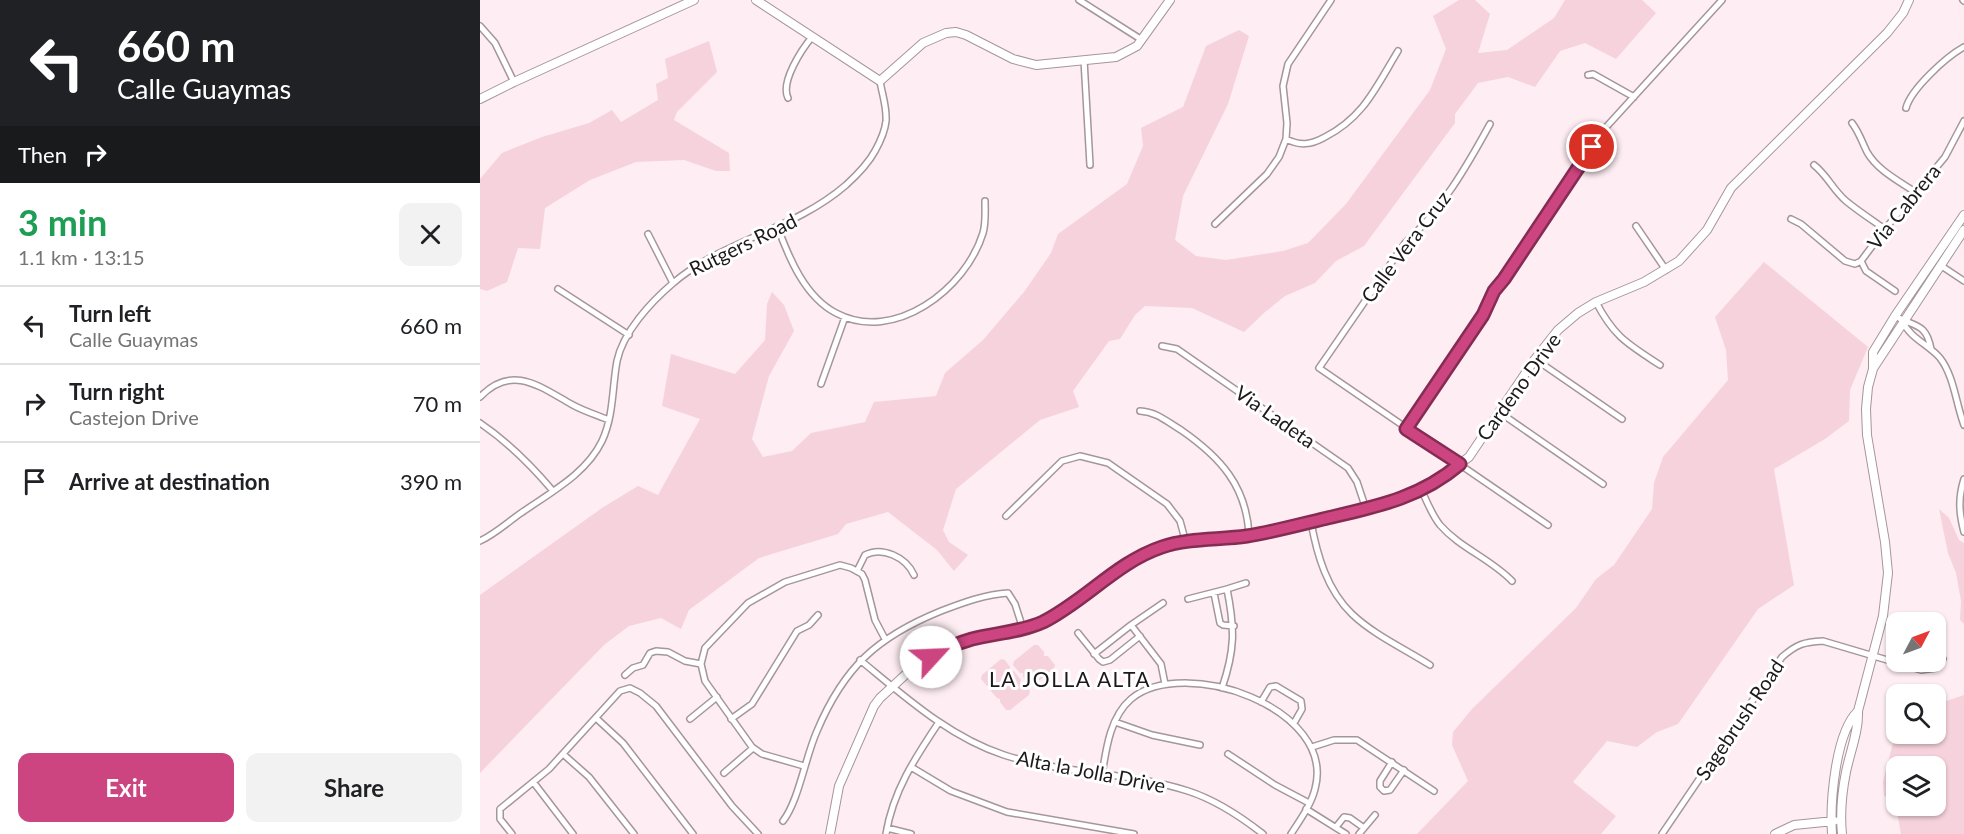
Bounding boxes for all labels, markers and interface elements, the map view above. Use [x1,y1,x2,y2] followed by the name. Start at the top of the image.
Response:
[117,21,235,71] text: 660 m
[18,24,96,102] icon: left
[117,72,291,105] text: Calle Guaymas
[1566,121,1617,172] pin
[1575,130,1608,163] icon: arrive
[79,138,112,171] icon: right
[18,141,67,168] text: Then
[1862,159,1945,254] street label: Via Cabrera
[1356,186,1455,307] street label: Calle Vera Cruz
[18,200,107,244] text: 3 min
[399,203,462,266] button: close
[685,208,800,280] street label: Rutgers Road
[18,245,145,269] text: 1.1 km · 13:15
[69,300,151,327] text: Turn left
[18,309,51,342] icon: left
[400,312,462,339] text: 660 m
[69,327,198,351] text: Calle Guaymas
[1471,328,1565,445] street label: Cardeno Drive
[69,378,164,405] text: Turn right
[1231,380,1320,453] street label: Via Ladeta
[18,387,51,420] icon: right
[413,390,462,417] text: 70 m
[69,405,199,429] text: Castejon Drive
[18,465,51,498] icon: arrive
[69,468,270,495] text: Arrive at destination
[400,468,462,495] text: 390 m
[1886,612,1946,672] north arrow
[1886,612,1946,816] map controls
[899,625,963,689] position arrow
[1690,655,1788,784] street label: Sagebrush Road
[989,666,1151,691] district label: LA JOLLA ALTA
[1886,684,1946,744] button: search
[1015,745,1168,797] street label: Alta la Jolla Drive
[18,753,234,822] button: Exit
[246,753,462,822] button: Share
[1886,756,1946,816] button: layers

